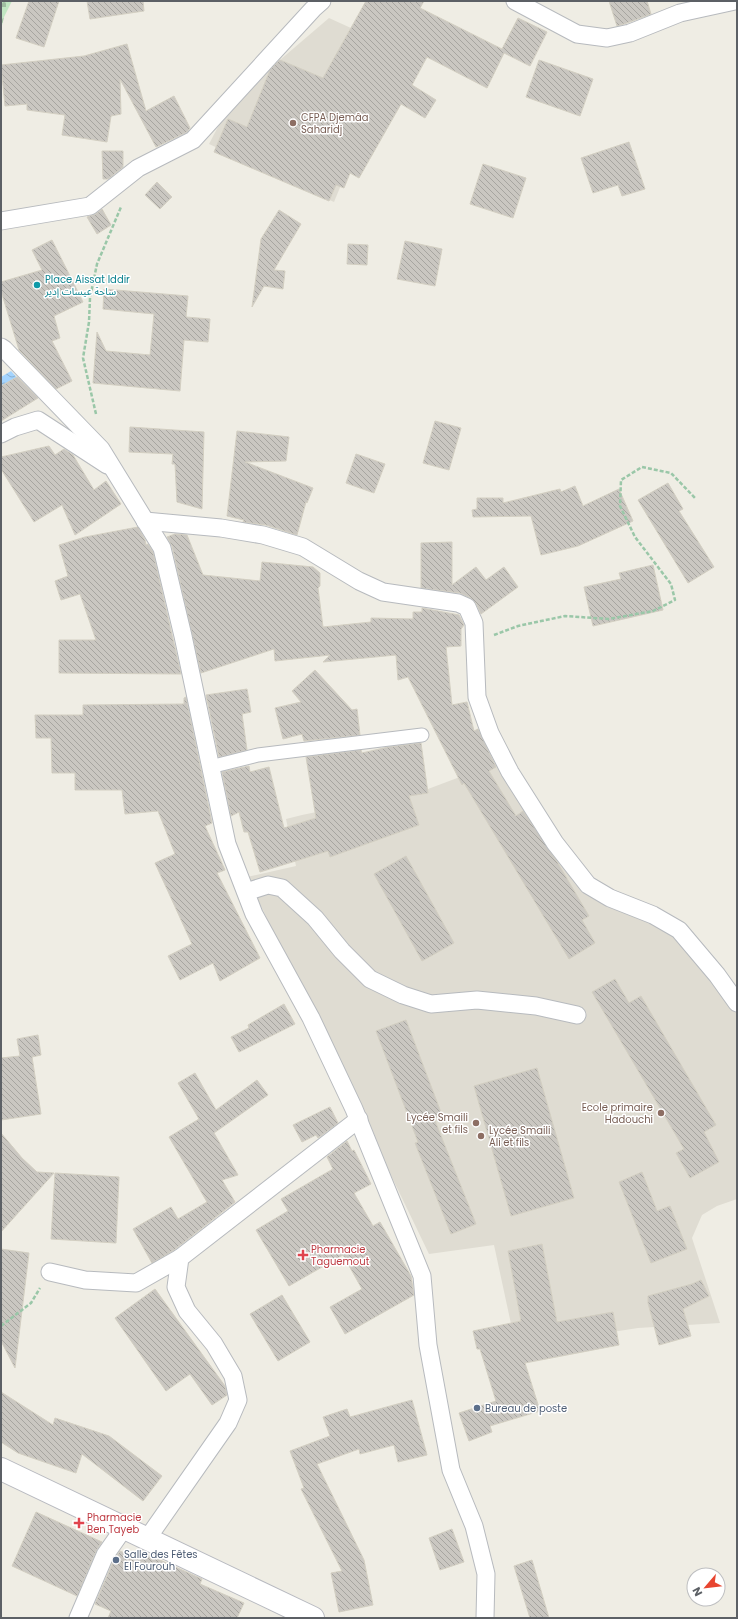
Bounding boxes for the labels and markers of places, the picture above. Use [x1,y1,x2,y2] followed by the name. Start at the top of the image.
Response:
[301,110,369,137] place label: CFPA Djemâa Saharidj
[288,118,298,128] marker: CFPA Djemâa Saharidj
[44,272,130,299] place label: Place Aissat Iddir ساحة عيسات إدير
[32,280,42,290] marker: Place Aissat Iddir ساحة عيسات إدير
[582,1100,653,1127] place label: Ecole primaire Hadouchi
[656,1108,666,1118] marker: Ecole primaire Hadouchi
[407,1110,468,1137] place label: Lycée Smaili et fils
[471,1118,481,1128] marker: Lycée Smaili et fils
[489,1123,550,1150] place label: Lycée Smaili Ali et fils
[476,1131,486,1141] marker: Lycée Smaili Ali et fils
[311,1242,370,1269] place label: Pharmacie Taguemout
[298,1250,308,1260] marker: Pharmacie Taguemout
[485,1401,567,1416] place label: Bureau de poste
[472,1403,482,1413] marker: Bureau de poste
[87,1510,141,1537] place label: Pharmacie Ben Tayeb
[74,1518,84,1528] marker: Pharmacie Ben Tayeb
[124,1547,198,1574] place label: Salle des Fêtes El Fourouh
[111,1555,121,1565] marker: Salle des Fêtes El Fourouh

